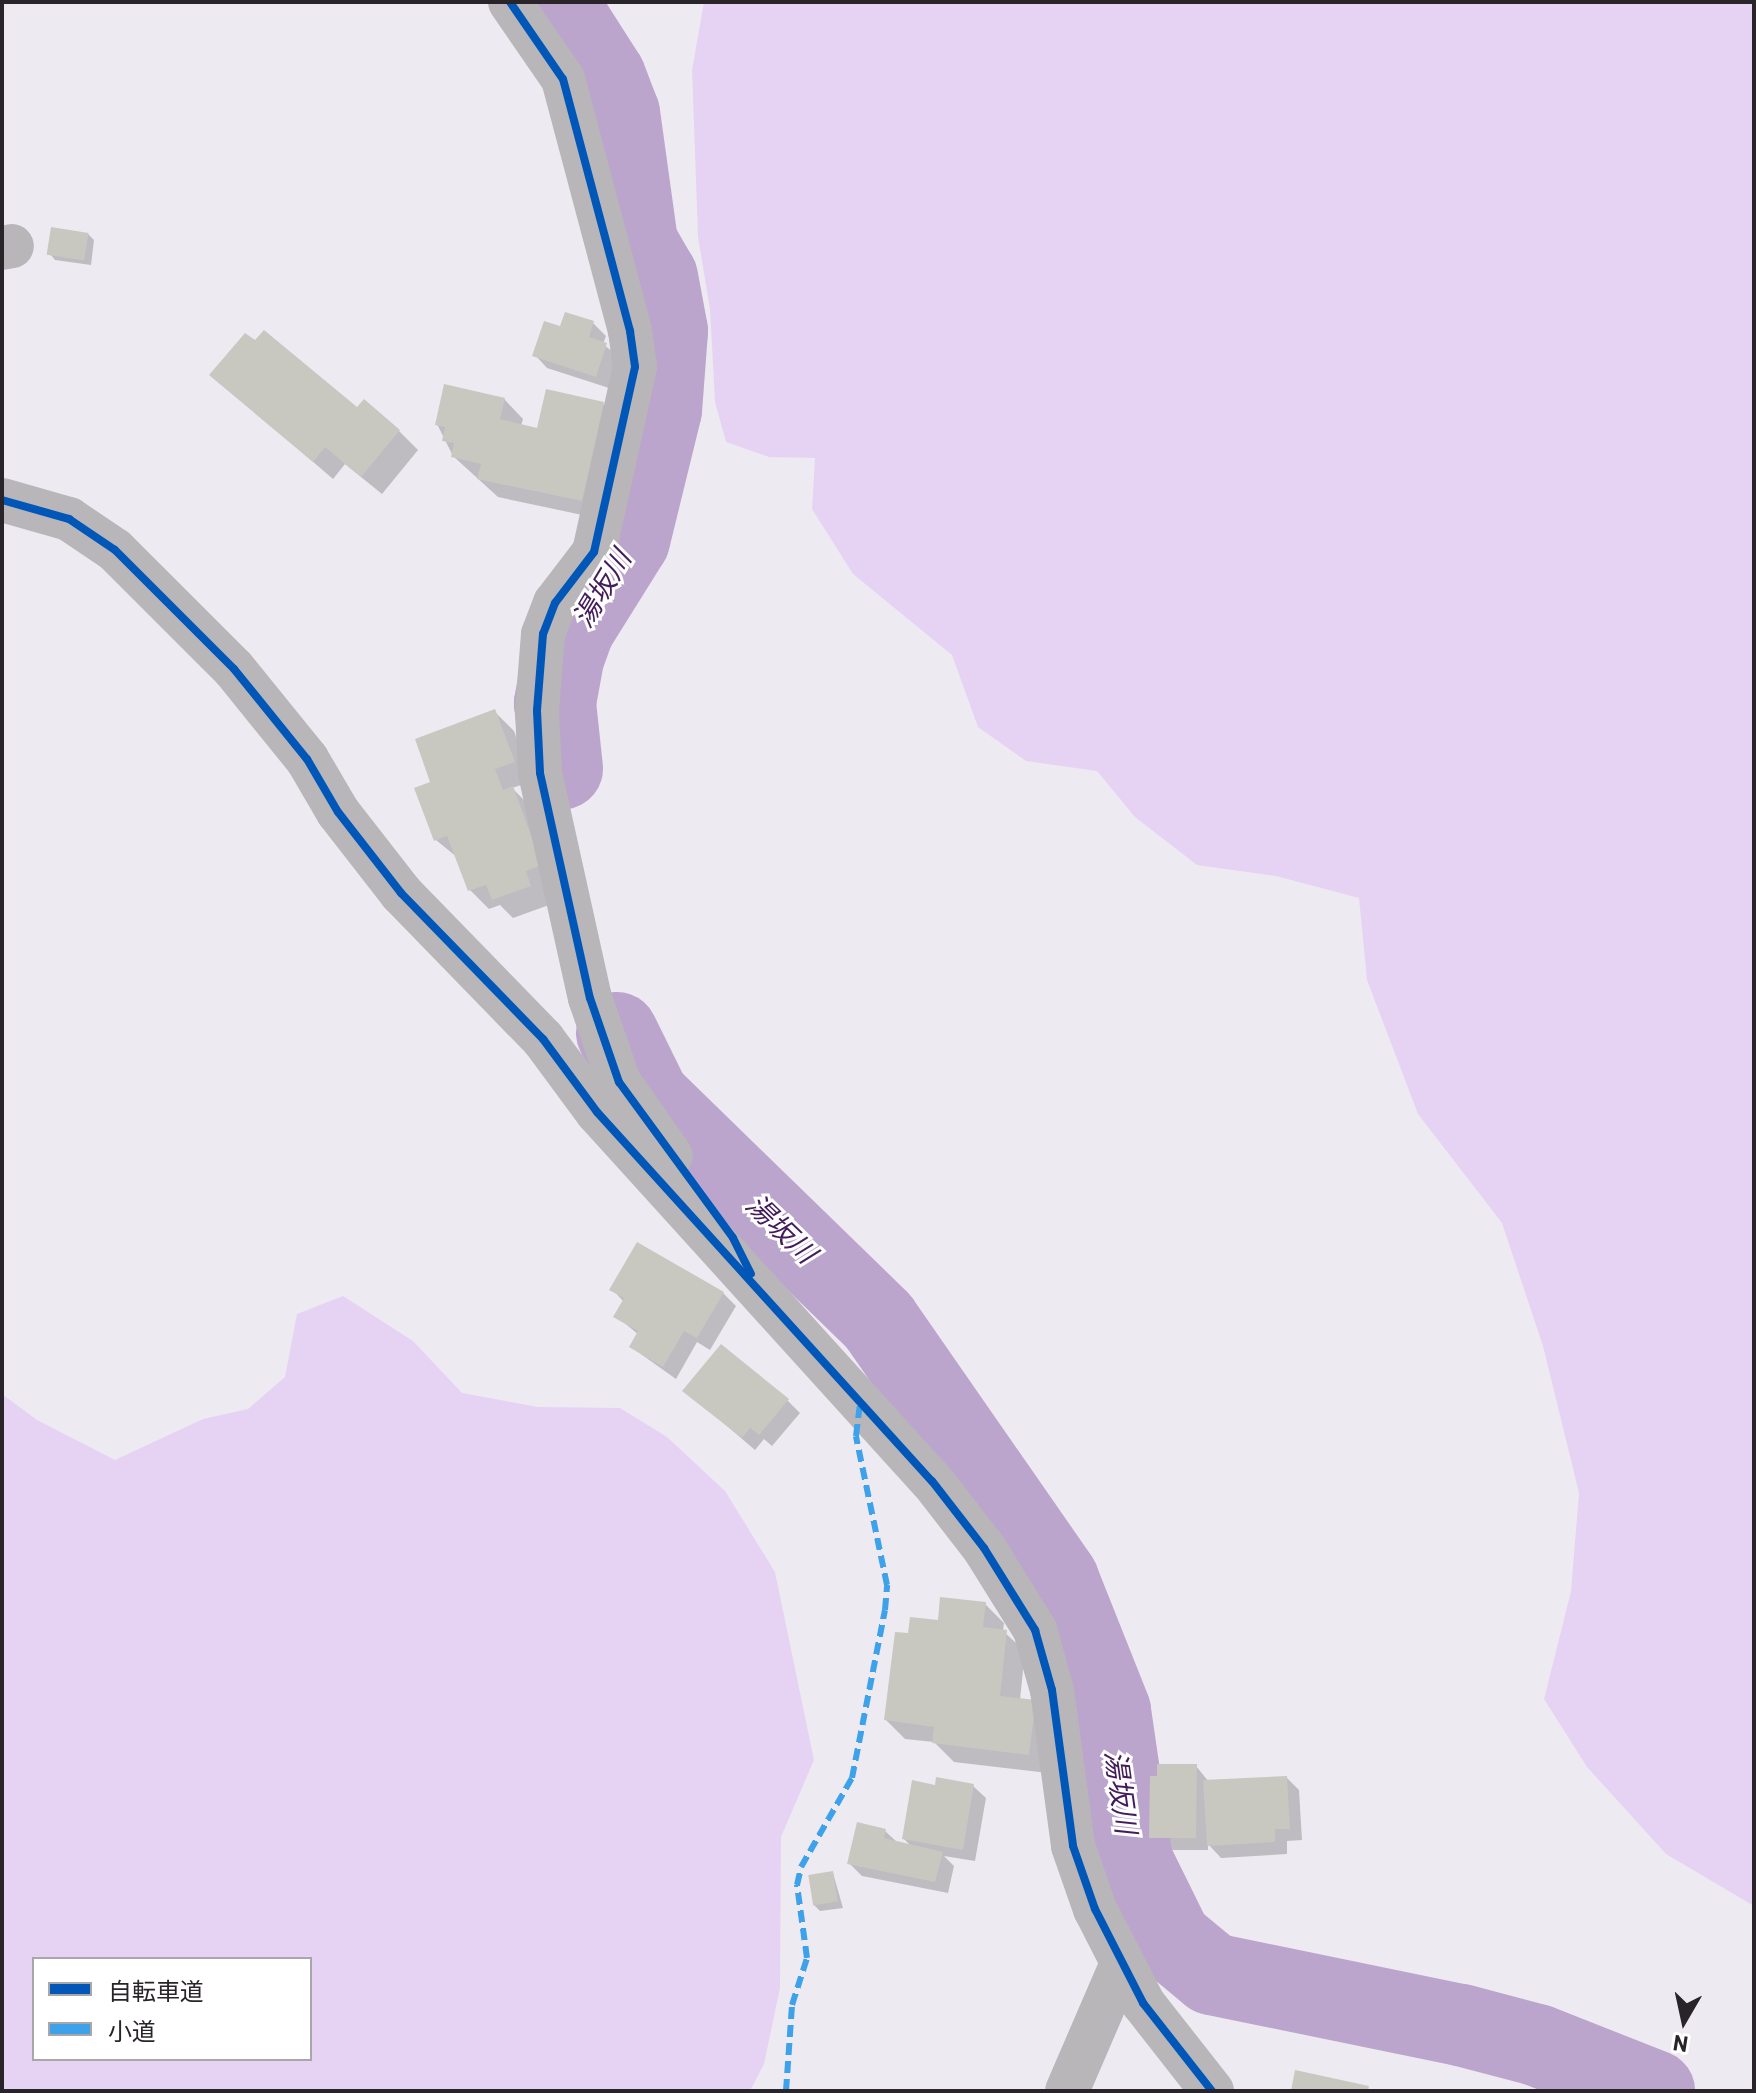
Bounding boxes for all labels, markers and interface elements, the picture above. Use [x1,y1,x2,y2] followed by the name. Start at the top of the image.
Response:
[565,543,637,633] water label: 湯坂川
[740,1187,824,1269] water label: 湯坂川
[1100,1748,1144,1836] water label: 湯坂川
[32,1957,312,2061] legend
[108,1976,204,2005] text: 自転車道
[1644,1981,1724,2061] north arrow
[108,2016,156,2045] text: 小道
[1671,2031,1690,2059] text: N

